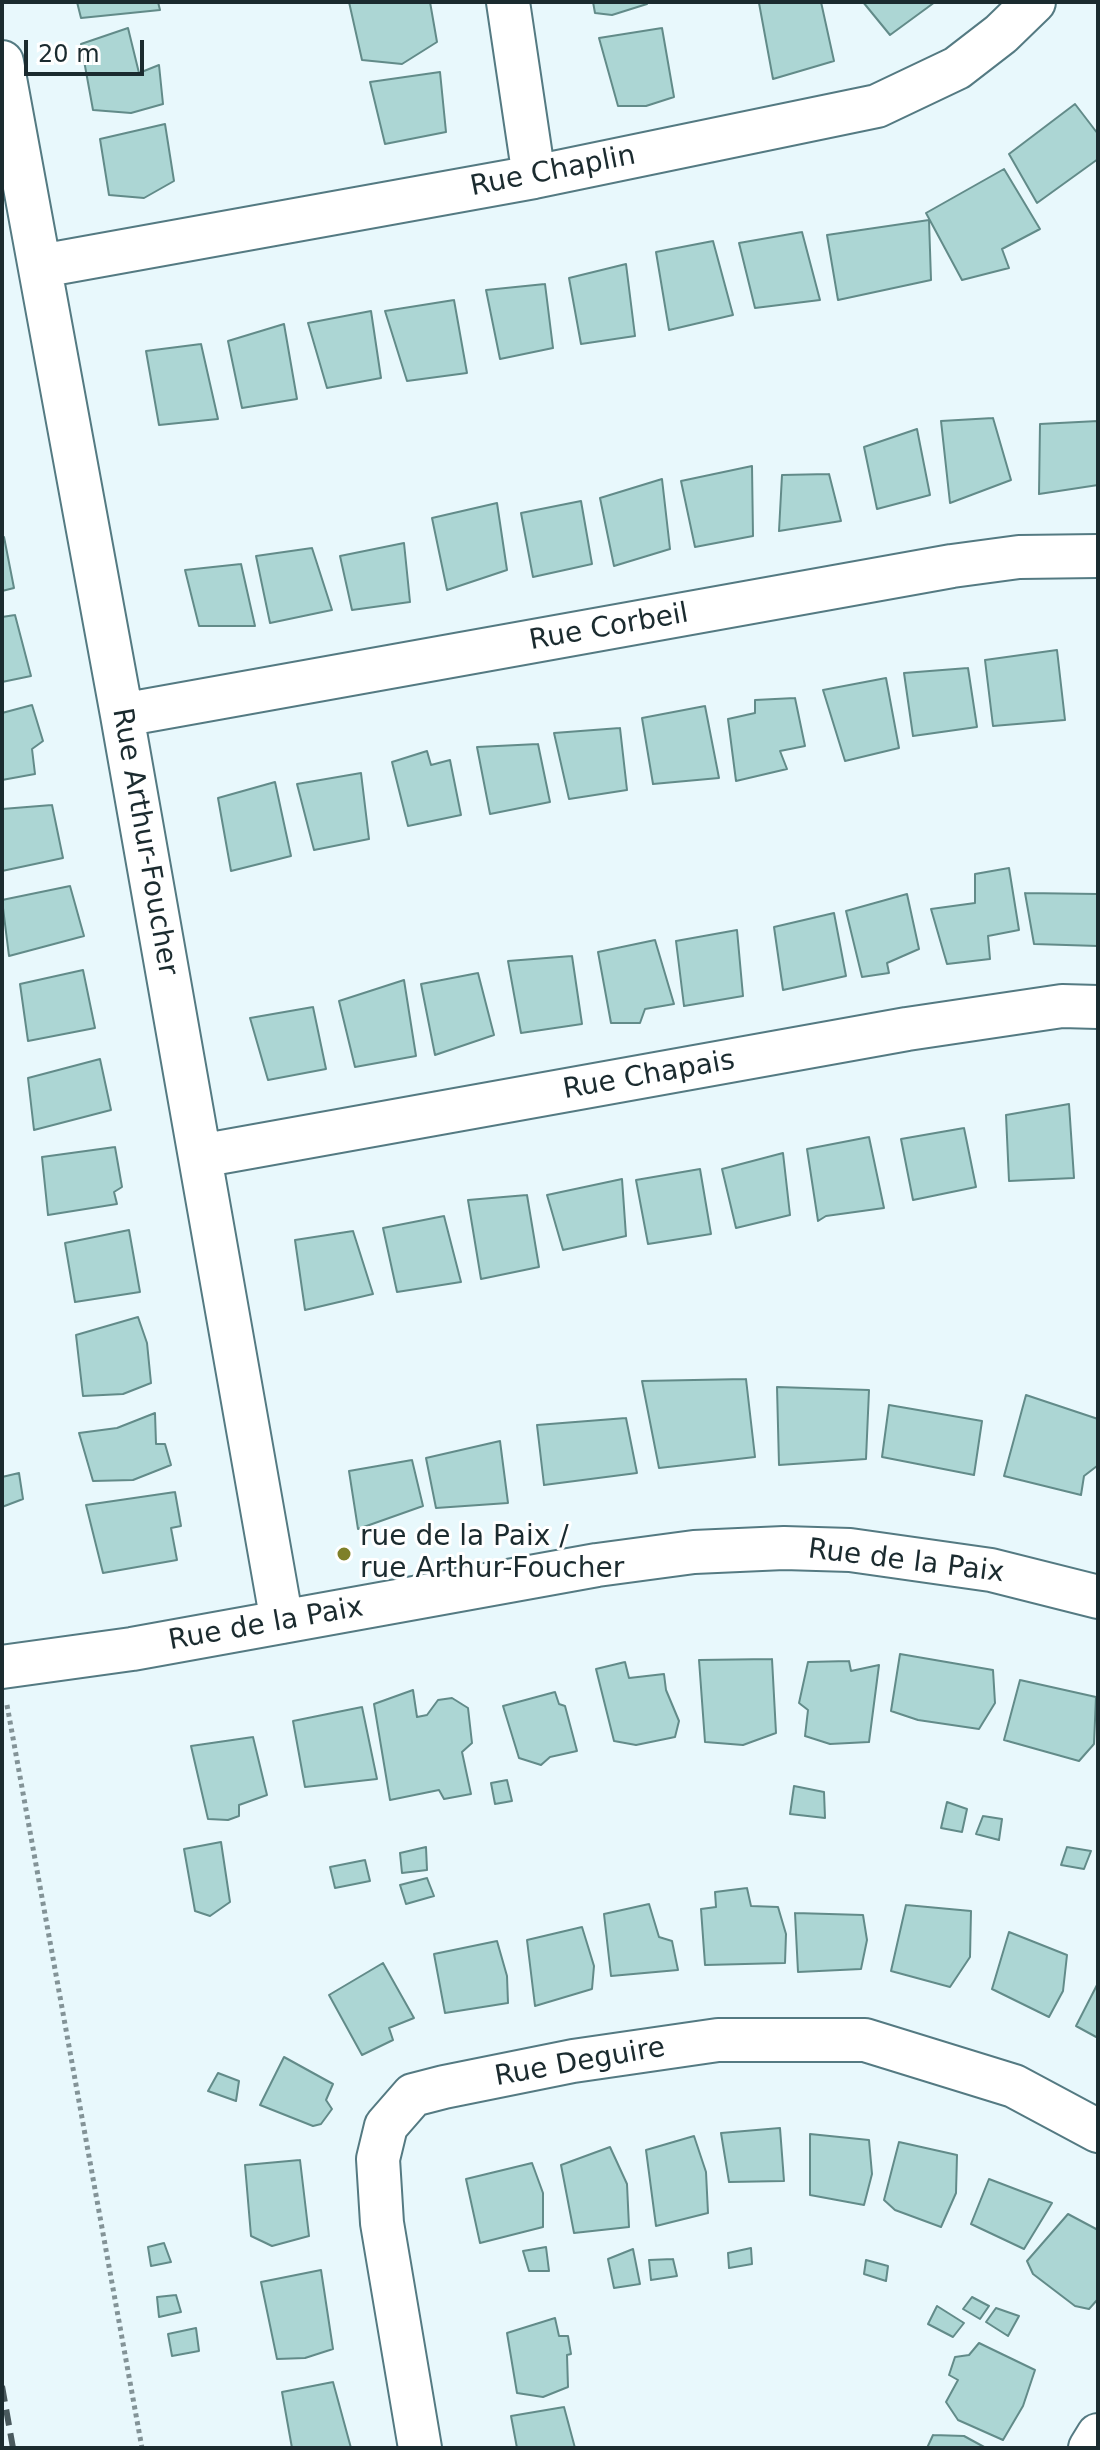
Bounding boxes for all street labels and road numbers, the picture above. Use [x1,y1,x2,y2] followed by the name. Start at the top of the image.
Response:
[468,140,638,204] street label: Rue Chaplin
[527,597,691,659] street label: Rue Corbeil
[104,706,184,978] street label: Rue Arthur-Foucher
[560,1044,738,1108] street label: Rue Chapais
[806,1533,1006,1591] street label: Rue de la Paix
[166,1591,366,1659] street label: Rue de la Paix
[492,2031,668,2095] street label: Rue Deguire

